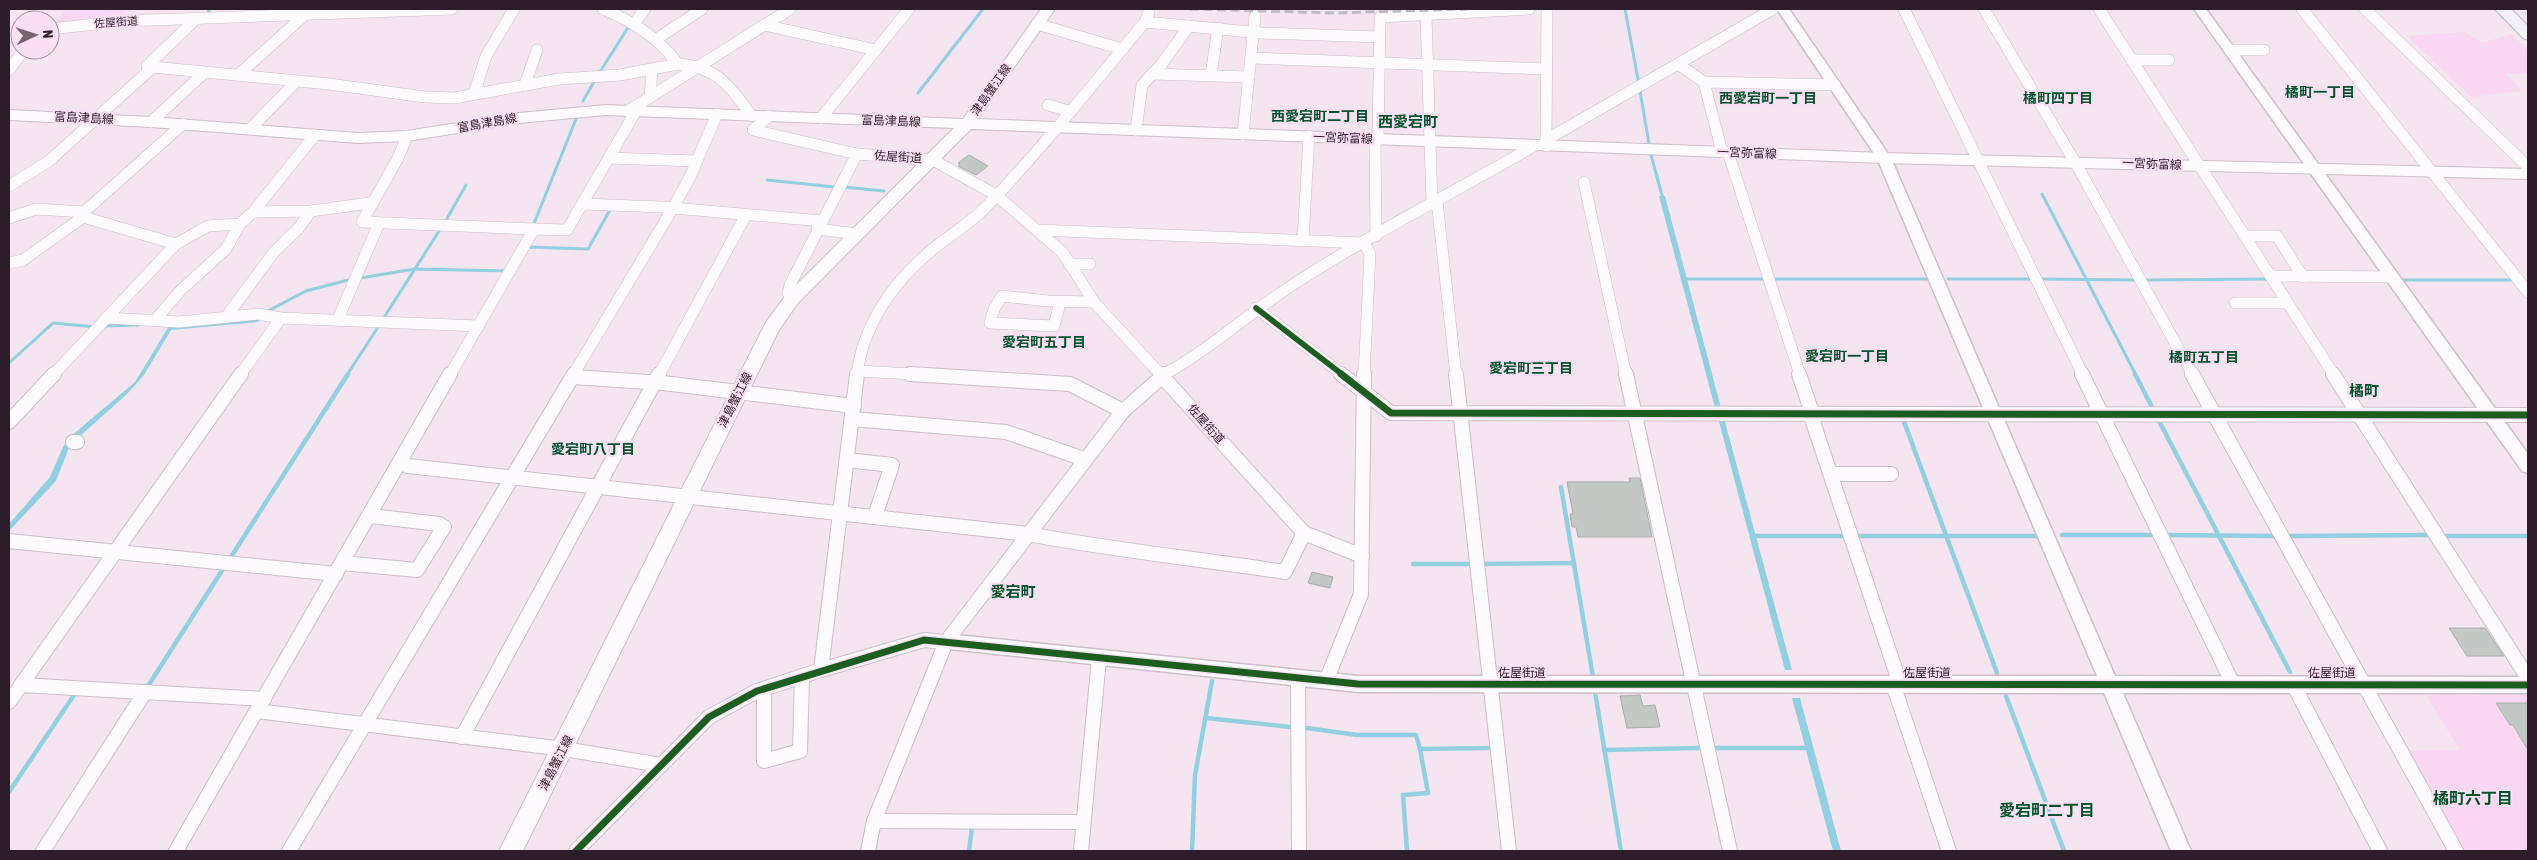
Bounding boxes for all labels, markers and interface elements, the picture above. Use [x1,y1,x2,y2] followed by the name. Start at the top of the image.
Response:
[10,10,60,60] north arrow
[94,14,138,30] street label: 佐屋街道
[40,29,56,39] text: N
[968,61,1014,119] street label: 津島蟹江線
[2285,84,2355,100] district label: 橘町一丁目
[1719,90,1817,106] district label: 西愛宕町一丁目
[2023,90,2093,106] district label: 橘町四丁目
[1271,108,1369,124] district label: 西愛宕町二丁目
[54,109,114,127] street label: 富島津島線
[456,111,518,135] street label: 富島津島線
[861,113,921,129] street label: 富島津島線
[1378,113,1438,130] district label: 西愛宕町
[1313,130,1373,146] street label: 一宮弥富線
[1717,145,1777,161] street label: 一宮弥富線
[874,148,922,166] street label: 佐屋街道
[2122,156,2182,172] street label: 一宮弥富線
[1002,334,1086,350] district label: 愛宕町五丁目
[1805,348,1889,364] district label: 愛宕町一丁目
[2169,349,2239,365] district label: 橘町五丁目
[1489,360,1573,376] district label: 愛宕町三丁目
[715,370,755,430] street label: 津島蟹江線
[2349,382,2379,399] district label: 橘町
[1185,401,1227,447] street label: 佐屋街道
[551,441,635,457] district label: 愛宕町八丁目
[990,583,1036,600] district label: 愛宕町
[1498,666,1546,680] street label: 佐屋街道
[1903,666,1951,680] street label: 佐屋街道
[2308,666,2356,680] street label: 佐屋街道
[536,733,576,793] street label: 津島蟹江線
[2433,789,2513,807] district label: 橘町六丁目
[1999,801,2095,819] district label: 愛宕町二丁目

